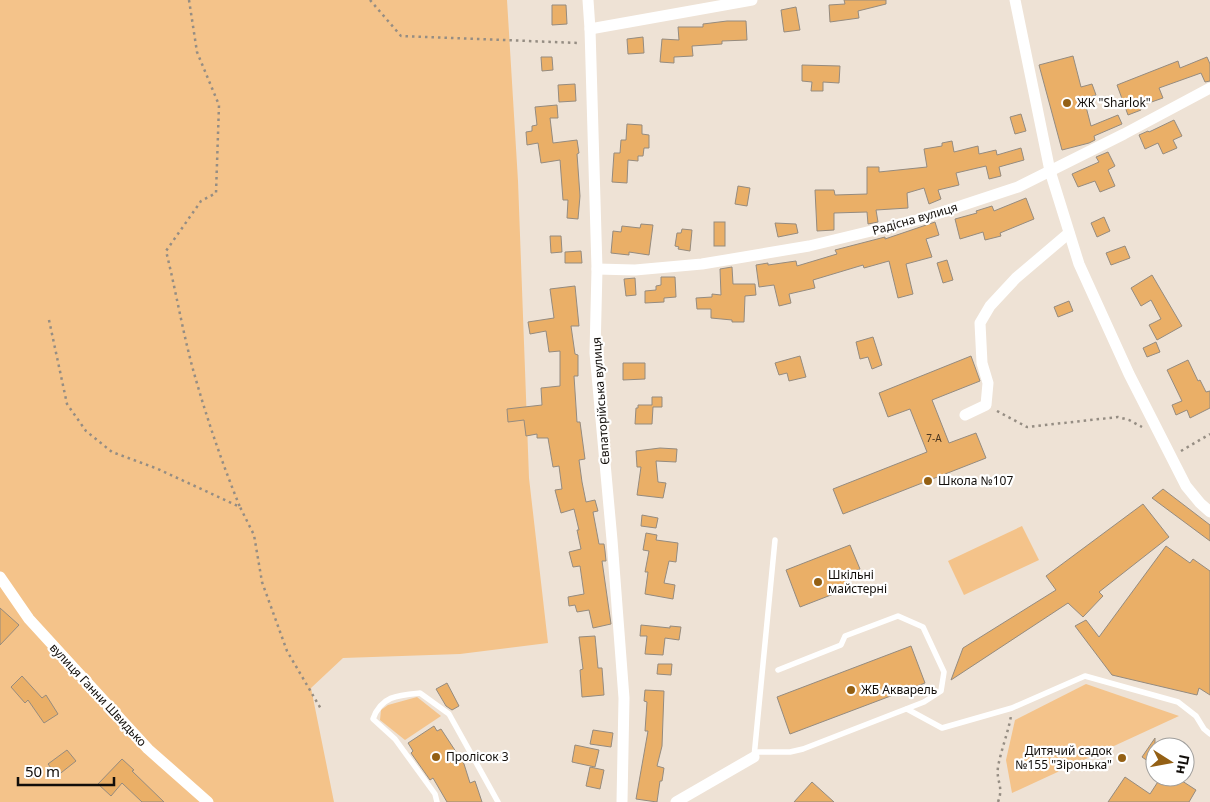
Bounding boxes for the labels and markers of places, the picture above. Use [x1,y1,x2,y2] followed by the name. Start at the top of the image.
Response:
[1077,94,1151,111] place label: ЖК "Sharlok"
[1061,97,1073,109] marker: ЖК "Sharlok"
[938,472,1013,489] place label: Школа №107
[922,475,934,487] marker: Школа №107
[828,566,887,597] place label: Шкільні майстерні
[812,576,824,588] marker: Шкільні майстерні
[861,681,937,698] place label: ЖБ Акварель
[845,684,857,696] marker: ЖБ Акварель
[1015,742,1113,773] place label: Дитячий садок №155 "Зіронька"
[446,748,509,765] place label: Пролісок 3
[430,751,442,763] marker: Пролісок 3
[1116,752,1128,764] marker: Дитячий садок №155 "Зіронька"

